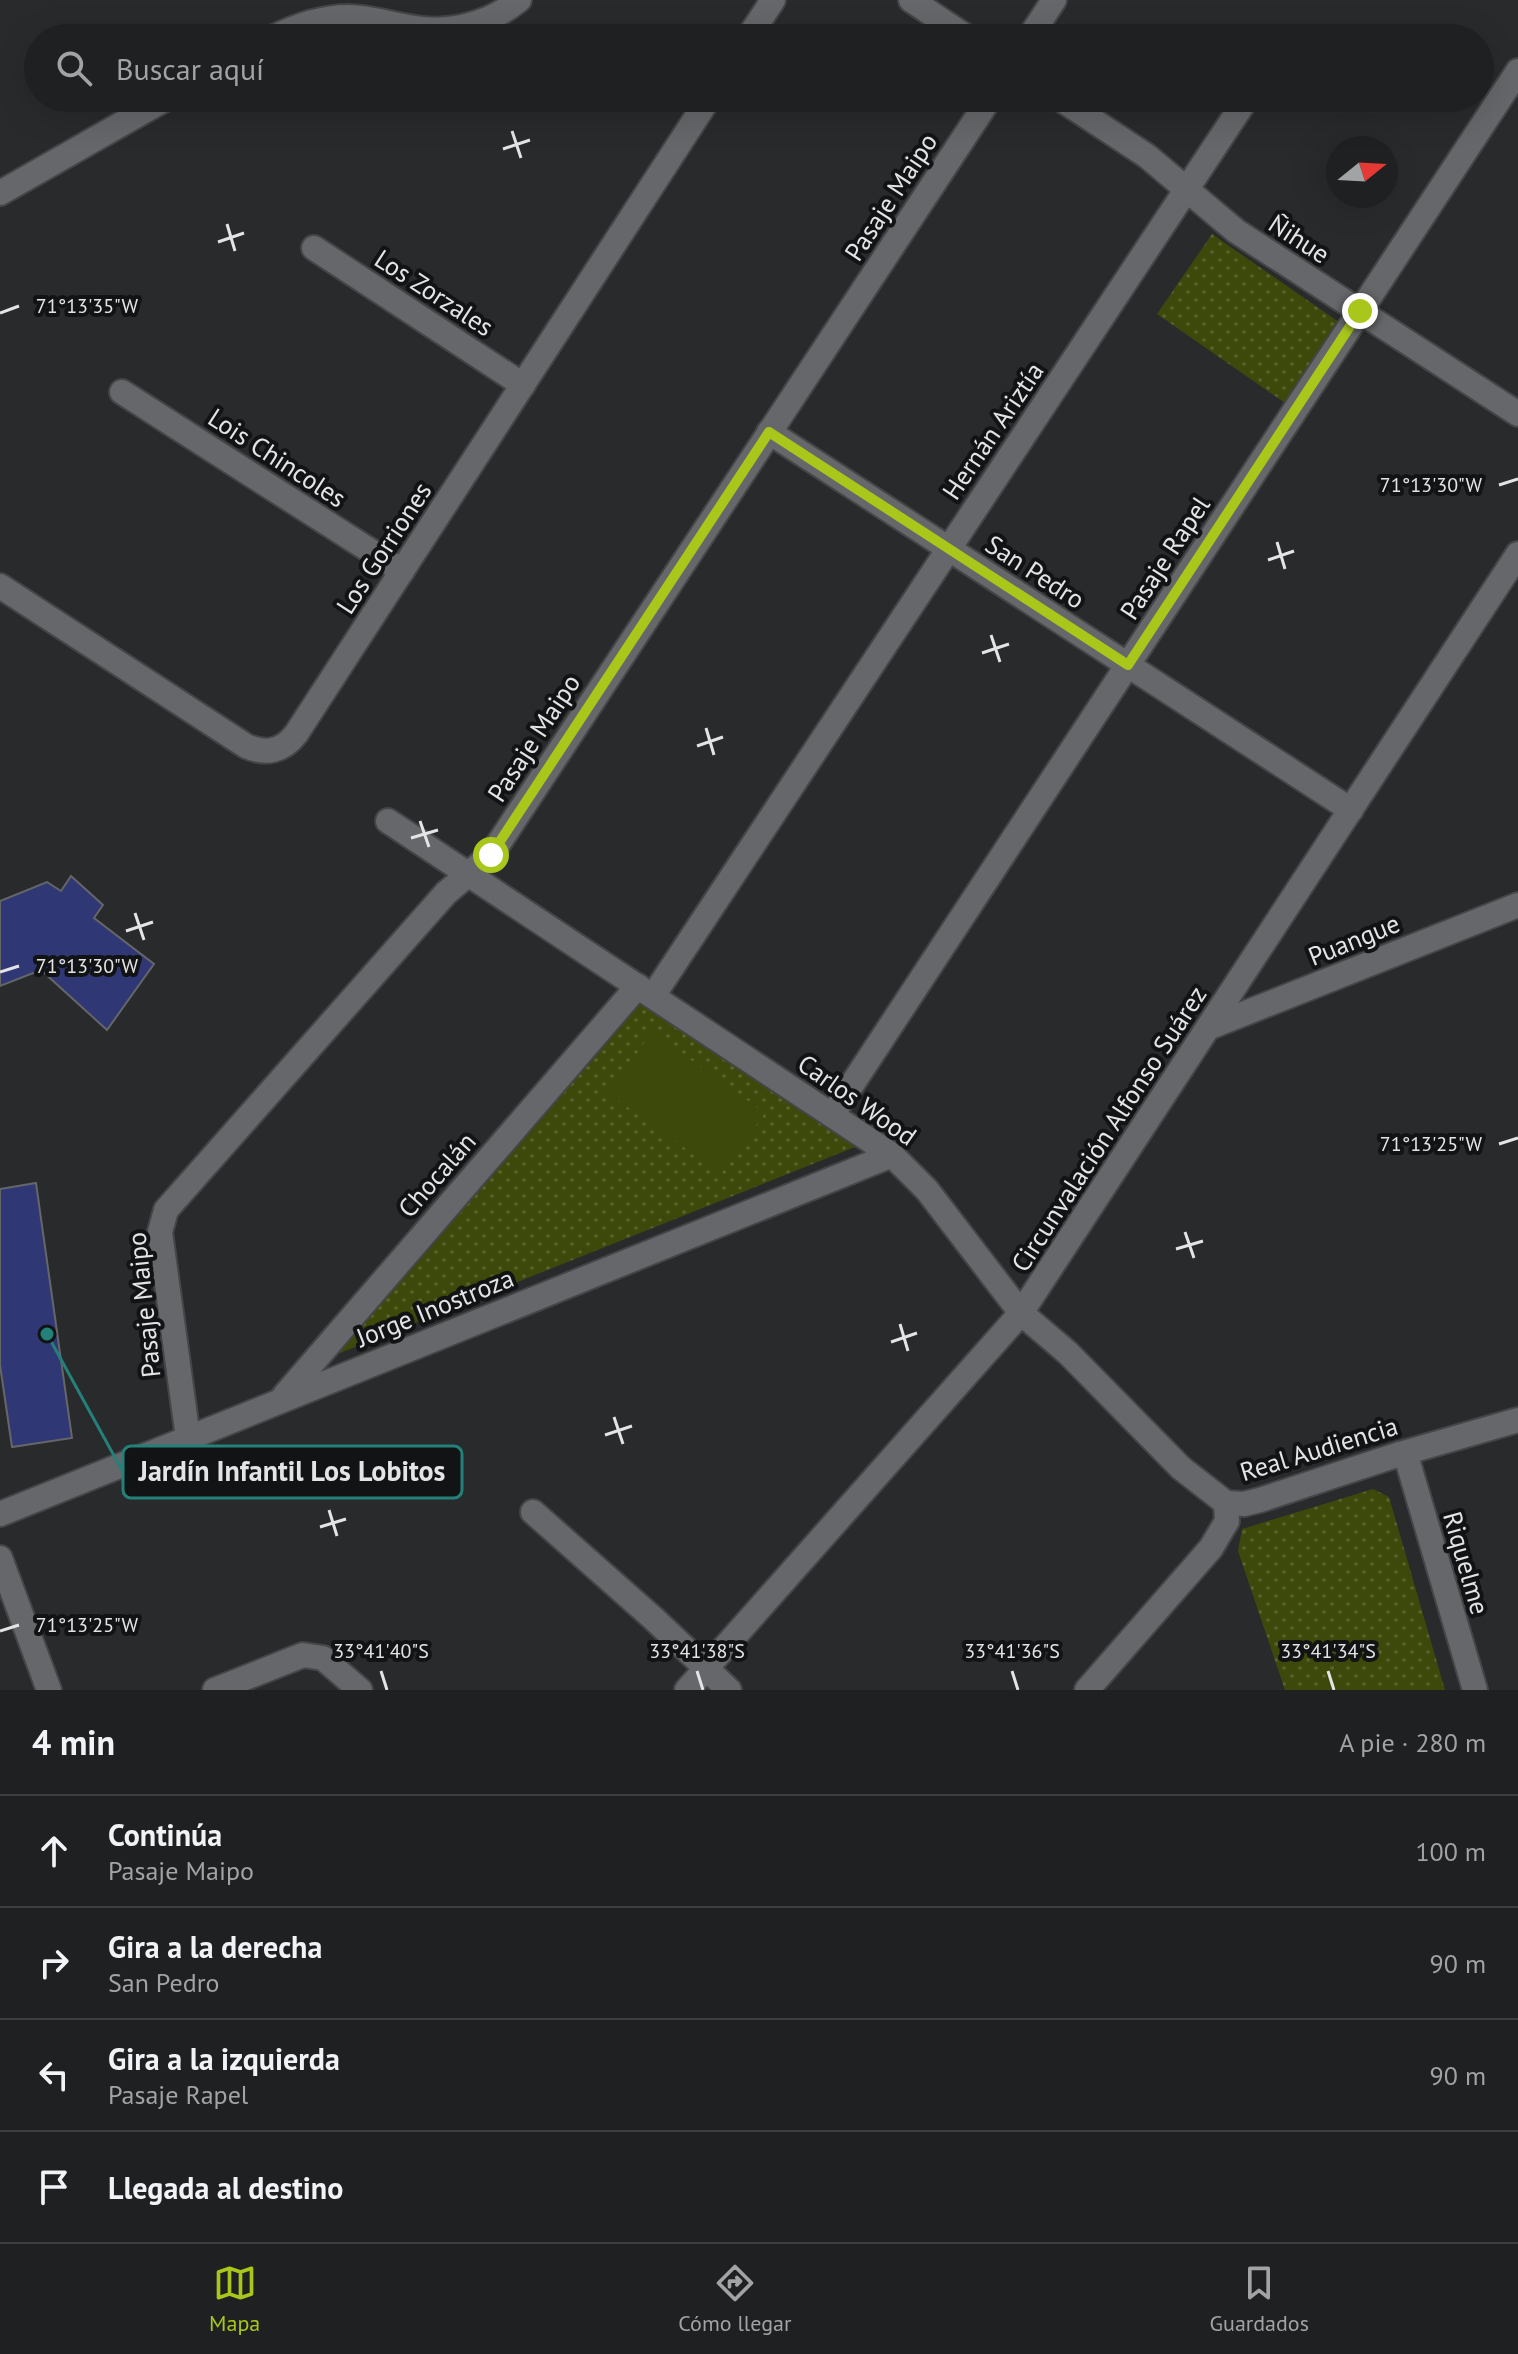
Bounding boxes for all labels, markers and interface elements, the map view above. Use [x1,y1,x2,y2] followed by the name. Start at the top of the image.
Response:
[24,24,1494,112] search box
[52,46,96,90] icon: search
[116,49,264,88] text: Buscar aquí
[837,127,944,267] street label: Pasaje Maipo
[1326,136,1398,208] north arrow
[1263,207,1336,270] street label: Ñihue
[369,242,500,343] street label: Los Zorzales
[36,293,139,319] text: 71°13'35"W
[1342,293,1378,329] route end
[935,356,1051,506] street label: Hernán Ariztía
[202,401,352,514] street label: Lois Chincoles
[1380,472,1483,498] text: 71°13'30"W
[329,476,438,620] street label: Los Gorriones
[1112,490,1217,626] street label: Pasaje Rapel
[980,527,1091,616] street label: San Pedro
[480,668,587,808] street label: Pasaje Maipo
[473,837,509,873] route start
[1303,906,1404,973] street label: Puangue
[36,953,139,979] text: 71°13'30"W
[1004,980,1213,1278] street label: Circunvalación Alfonso Suárez
[792,1047,923,1152] street label: Carlos Wood
[391,1125,483,1224] street label: Chocalán
[1380,1131,1483,1157] text: 71°13'25"W
[119,1231,168,1379] street label: Pasaje Maipo
[350,1261,518,1354] street label: Jorge Inostroza
[1236,1409,1402,1488] street label: Real Audiencia
[123,1446,462,1498] callout: Jardín Infantil Los Lobitos
[138,1452,446,1489] text: Jardín Infantil Los Lobitos
[1436,1508,1497,1618] street label: Riquelme
[36,1612,139,1638] text: 71°13'25"W
[333,1638,429,1664] text: 33°41'40"S
[649,1638,745,1664] text: 33°41'38"S
[964,1638,1060,1664] text: 33°41'36"S
[1280,1638,1376,1664] text: 33°41'34"S
[32,1720,115,1764] text: 4 min
[1339,1726,1486,1759] text: A pie · 280 m
[108,1815,222,1854] text: Continúa
[32,1829,76,1873] icon: ahead
[1415,1835,1486,1868] text: 100 m
[108,1854,254,1887] text: Pasaje Maipo
[108,1927,322,1966] text: Gira a la derecha
[32,1941,76,1985] icon: right
[1430,1947,1486,1980] text: 90 m
[108,1966,219,1999] text: San Pedro
[108,2039,340,2078] text: Gira a la izquierda
[32,2053,76,2097] icon: left
[1430,2059,1486,2092] text: 90 m
[108,2078,248,2111] text: Pasaje Rapel
[32,2165,76,2209] icon: arrive
[108,2168,343,2207] text: Llegada al destino
[209,2261,260,2337] tab: Mapa
[678,2261,791,2337] tab: Cómo llegar
[1210,2261,1309,2337] tab: Guardados

